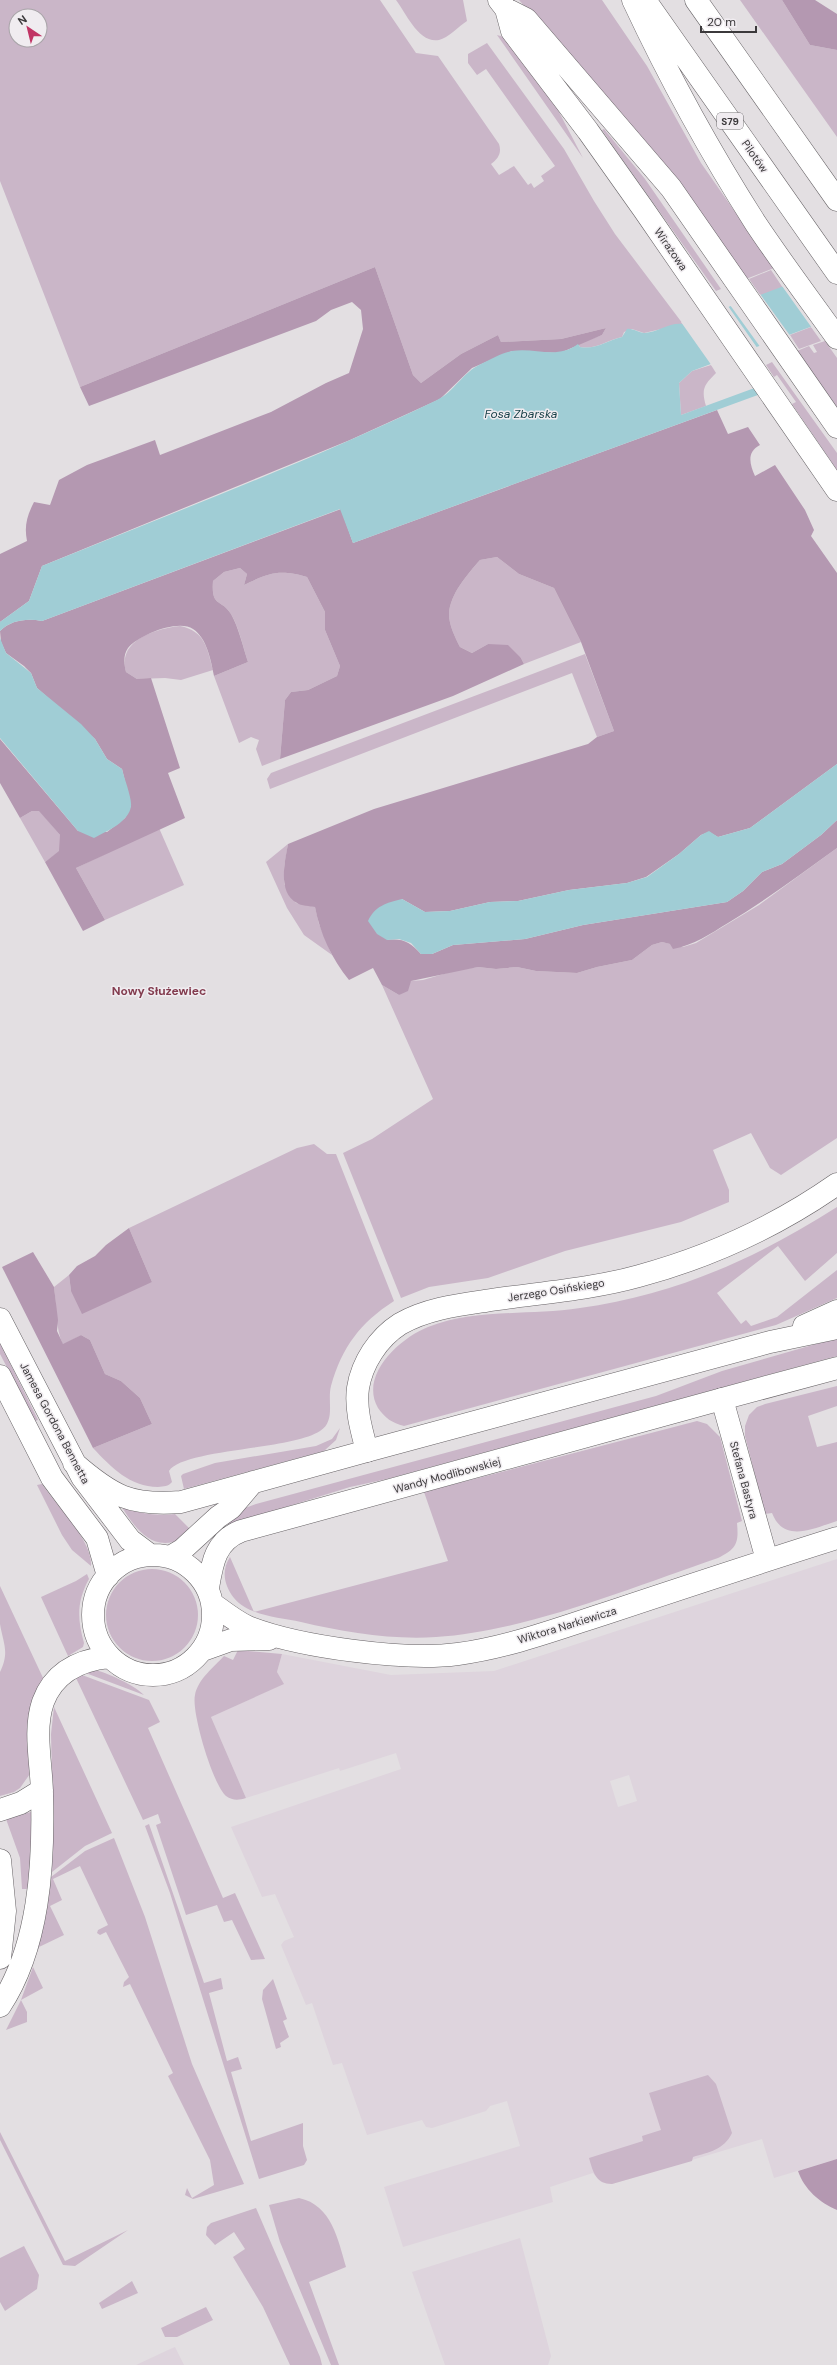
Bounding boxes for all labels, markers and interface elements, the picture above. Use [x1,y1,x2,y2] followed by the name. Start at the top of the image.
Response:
[8,8,48,48] north arrow
[701,8,756,34] scale bar
[15,12,30,28] text: N
[707,14,736,30] text: 20 m
[717,113,743,129] road number: S79
[739,137,772,176] street label: Pilotów
[651,225,691,273] street label: Wirażowa
[485,406,558,422] water label: Fosa Zbarska
[112,983,206,999] district label: Nowy Służewiec
[507,1275,605,1305] street label: Jerzego Osińskiego
[17,1360,93,1486] street label: Jamesa Gordona Bennetta
[727,1440,761,1520] street label: Stefana Bastyra
[392,1454,502,1496] street label: Wandy Modlibowskiej
[516,1603,618,1647] street label: Wiktora Narkiewicza

